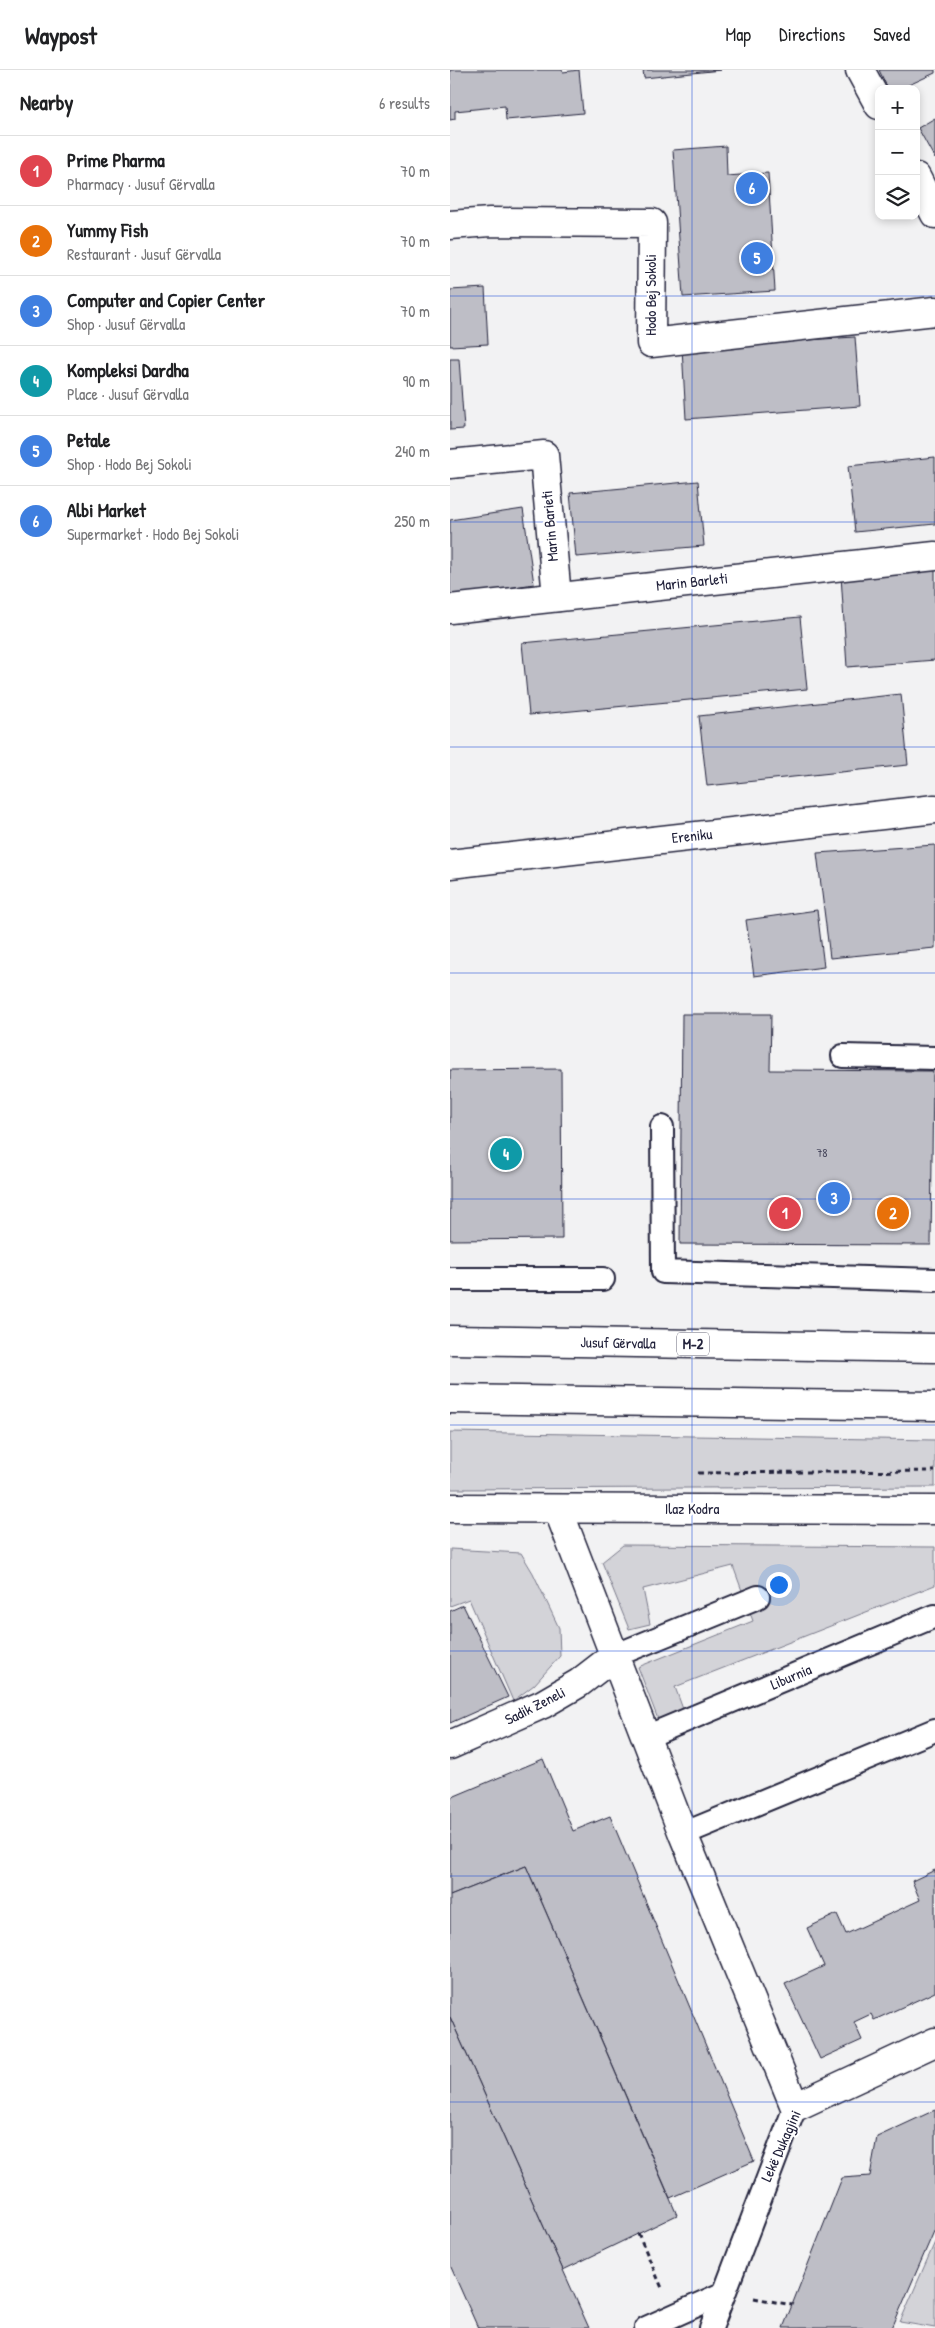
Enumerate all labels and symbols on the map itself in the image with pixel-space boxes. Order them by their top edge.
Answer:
pin: 6 [736,169,768,207]
pin: 5 [741,239,773,277]
street label: Hodo Bej Sokoli [640,254,661,336]
street label: Marin Barieti [536,490,563,562]
street label: Marin Barleti [655,567,729,596]
street label: Ereniku [671,823,713,848]
pin: 4 [490,1135,522,1173]
house number: 78 [816,1144,828,1161]
pin: 3 [818,1179,850,1217]
pin: 1 [769,1194,801,1232]
pin: 2 [877,1194,909,1232]
street label: Jusuf Gërvalla [580,1331,656,1354]
road number: M-2 [677,1332,709,1356]
street label: Ilaz Kodra [665,1498,719,1519]
your location [766,1572,792,1598]
street label: Liburnia [767,1658,815,1695]
street label: Sadik Zeneli [501,1681,569,1730]
street label: Lekë Dukagjini [755,2107,806,2185]

